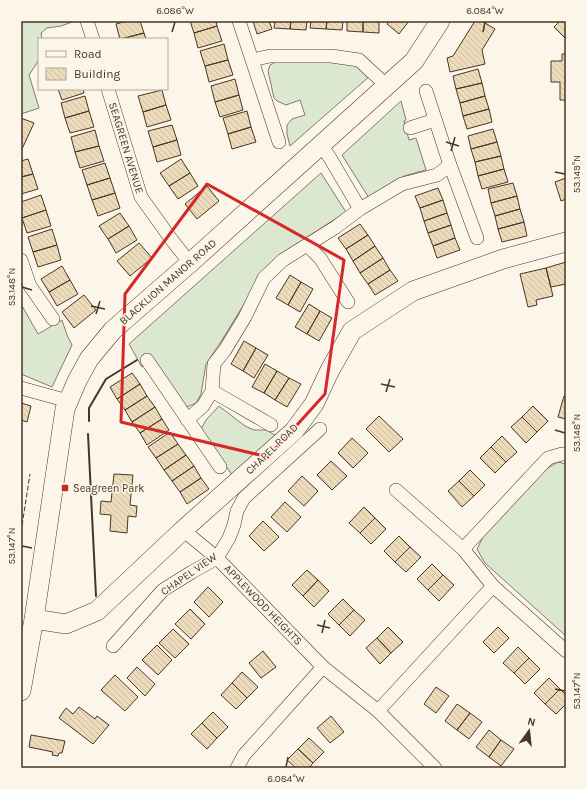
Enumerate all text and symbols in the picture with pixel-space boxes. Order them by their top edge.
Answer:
text: 6.086°W [156,5,194,17]
text: 6.084°W [466,5,504,17]
legend [38,38,168,90]
text: Road [74,47,102,61]
text: Building [74,67,121,81]
street label: SEAGREEN AVENUE [106,101,146,195]
text: 53.149°N [571,155,583,193]
street label: BLACKLION MANOR ROAD [117,236,219,328]
text: 53.148°N [6,268,18,306]
text: 53.148°N [571,414,583,452]
street label: CHAPEL ROAD [243,421,301,477]
place label: Seagreen Park [73,482,144,495]
marker: Seagreen Park [60,483,70,493]
text: 53.147°N [6,527,18,565]
street label: CHAPEL VIEW [158,550,220,598]
street label: APPLEWOOD HEIGHTS [221,562,305,648]
text: 53.147°N [571,672,583,710]
north arrow [509,711,549,751]
text: N [526,715,537,729]
text: 6.084°W [267,773,305,785]

